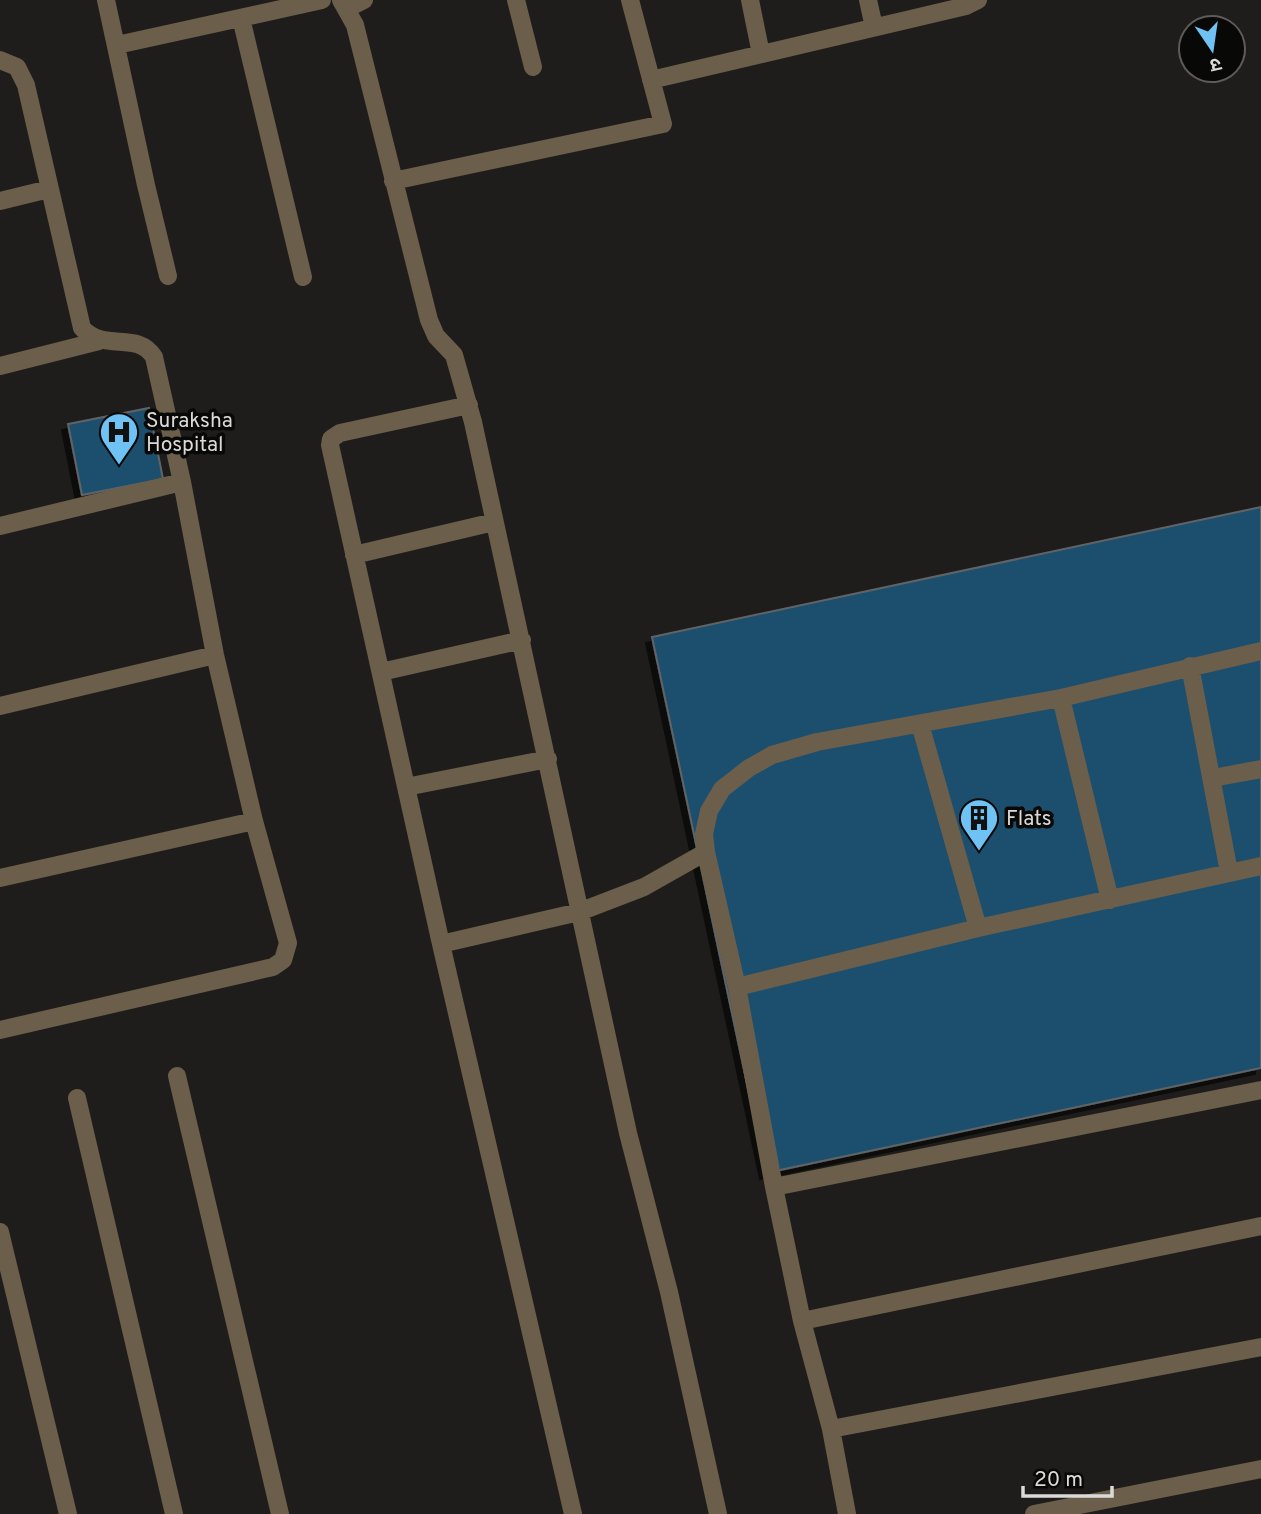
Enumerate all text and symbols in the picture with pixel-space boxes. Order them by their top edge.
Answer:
north arrow [1177,14,1247,84]
text: उ [1206,51,1223,77]
place label: Suraksha Hospital [146,408,233,459]
hospital icon: Suraksha Hospital [98,411,140,466]
building icon: Flats [958,797,1000,852]
place label: Flats [1006,806,1052,833]
scale bar [1023,1454,1112,1498]
text: 20 m [1034,1467,1083,1494]

